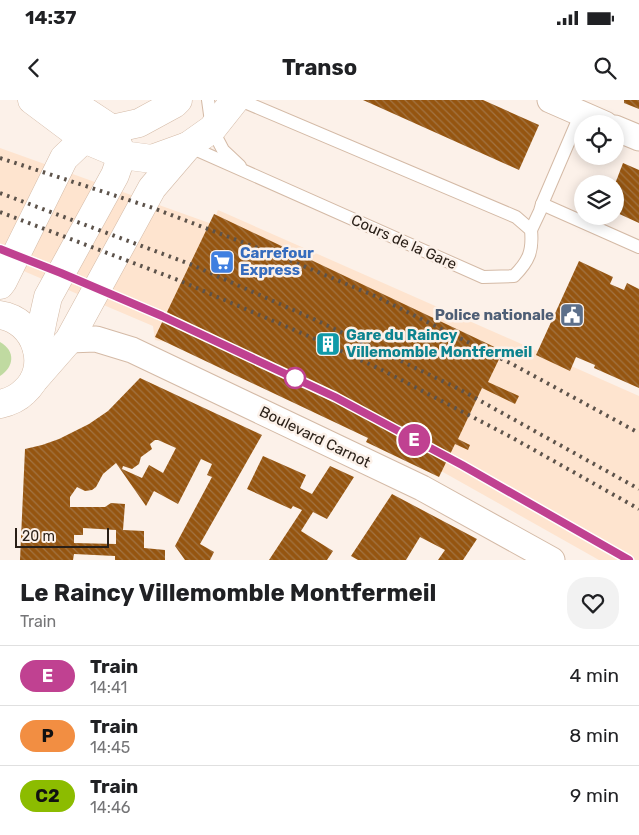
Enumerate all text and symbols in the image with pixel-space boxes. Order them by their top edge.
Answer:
text: 14:37 [25,6,76,29]
icon: back [20,54,48,82]
text: Transo [282,54,357,81]
icon: search [591,54,619,82]
map controls [574,115,624,225]
button: locate [574,115,624,165]
button: layers [574,175,624,225]
street label: Cours de la Gare [348,211,460,273]
place label: Carrefour Express [240,244,314,279]
supermarket icon: Carrefour Express [209,249,235,275]
public building icon: Police nationale [559,302,585,328]
place label: Police nationale [435,306,554,324]
place label: Gare du Raincy Villemomble Montfermeil [346,326,532,361]
building icon: Gare du Raincy Villemomble Montfermeil [315,331,341,357]
unlabelled marker [284,367,306,389]
street label: Boulevard Carnot [257,402,374,472]
line badge: E [398,424,430,456]
text: E [408,429,420,451]
scale bar [15,525,109,548]
text: 20 m [22,528,55,545]
button: heart [567,577,619,629]
text: Le Raincy Villemomble Montfermeil [20,579,436,607]
text: Train [20,612,56,631]
text: Train [90,655,138,678]
text: 4 min [570,664,619,687]
text: E [42,665,53,687]
text: 14:41 [90,678,127,697]
text: Train [90,715,138,738]
text: 8 min [569,724,619,747]
text: P [41,725,54,747]
text: 14:45 [90,738,130,757]
text: Train [90,775,138,798]
text: 9 min [570,784,619,807]
text: C2 [35,785,60,807]
text: 14:46 [90,798,130,817]

